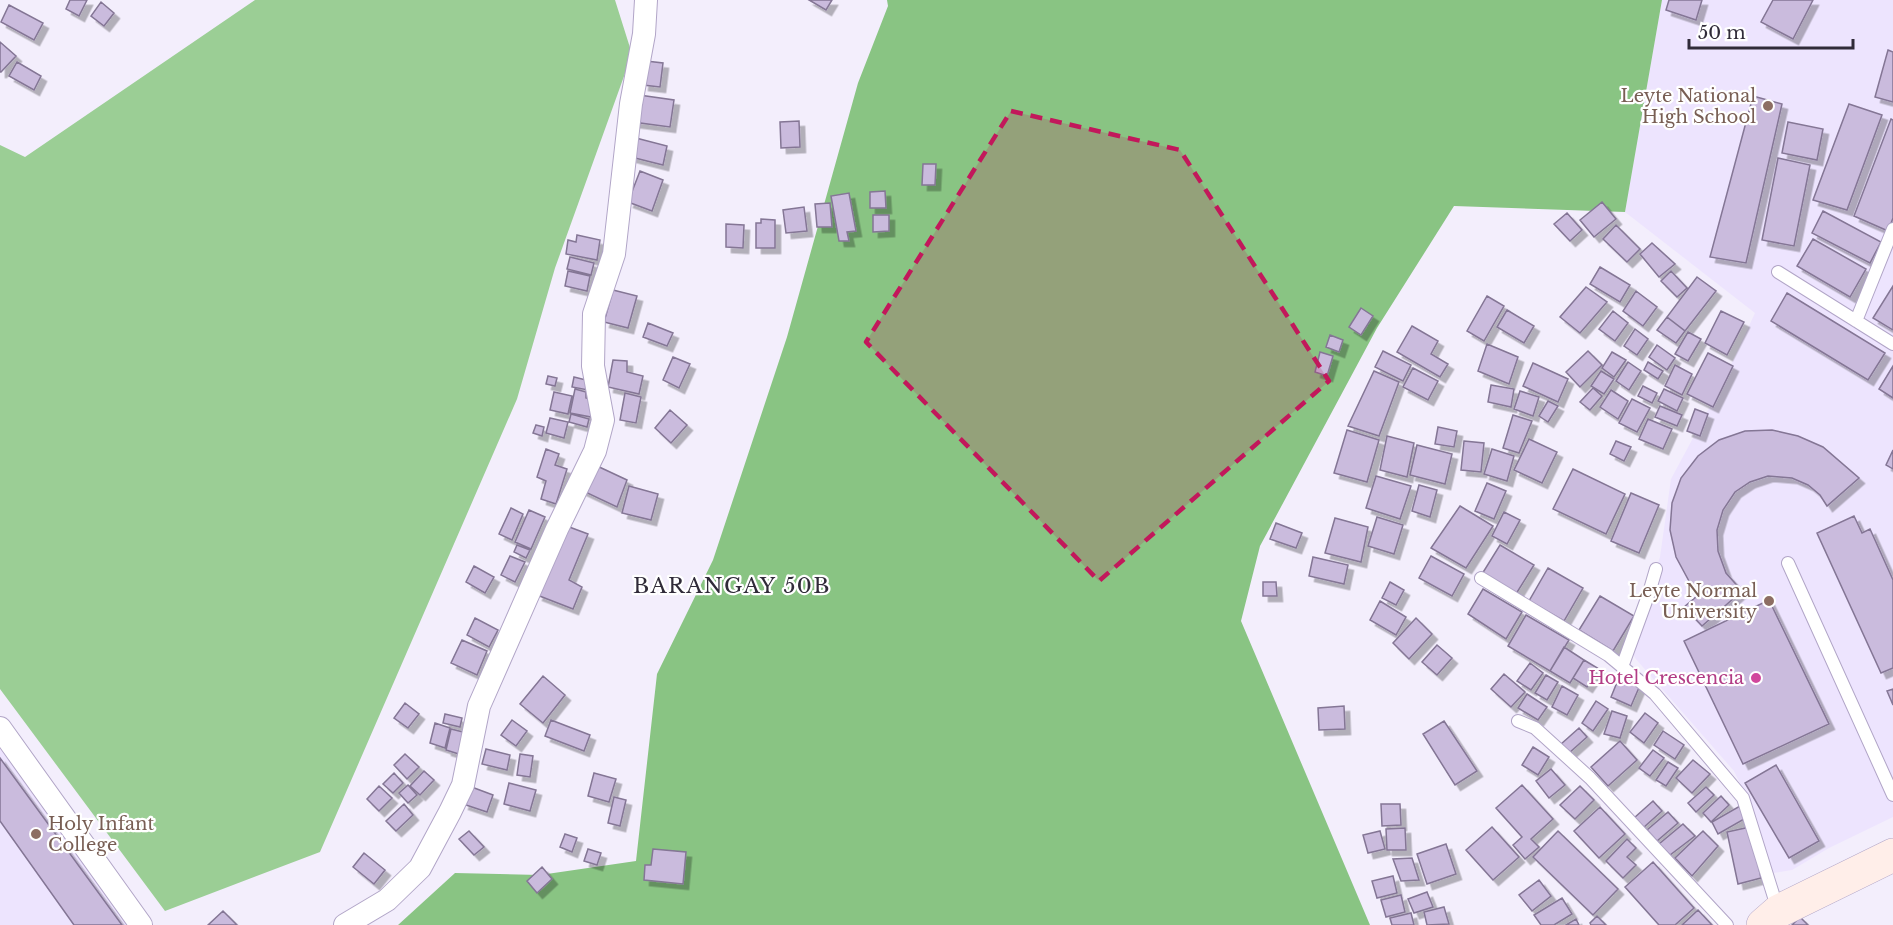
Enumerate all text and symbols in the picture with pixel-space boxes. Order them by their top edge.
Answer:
scale bar [1689,12,1852,50]
text: 50 m [1698,22,1746,44]
place label: Leyte National High School [1621,85,1756,128]
marker: Leyte National High School [1761,99,1775,113]
district label: BARANGAY 50B [633,573,831,599]
place label: Leyte Normal University [1629,580,1757,623]
marker: Leyte Normal University [1762,594,1776,608]
place label: Hotel Crescencia [1588,667,1744,689]
marker: Hotel Crescencia [1749,671,1763,685]
place label: Holy Infant College [48,813,154,856]
marker: Holy Infant College [29,827,43,841]

